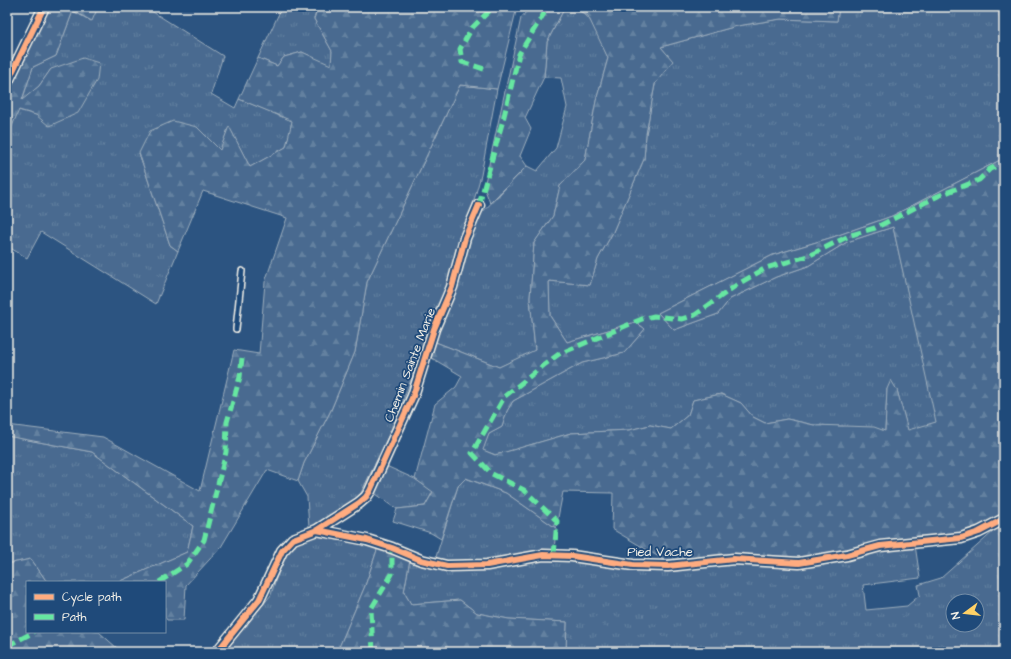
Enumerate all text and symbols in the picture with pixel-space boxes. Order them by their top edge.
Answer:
street label: Chemin Sainte Marie [380,305,440,425]
street label: Pied Vache [627,543,693,561]
legend [26,581,166,633]
text: Cycle path [62,589,121,607]
north arrow [945,593,985,633]
text: Path [62,609,87,626]
text: N [948,610,964,621]

